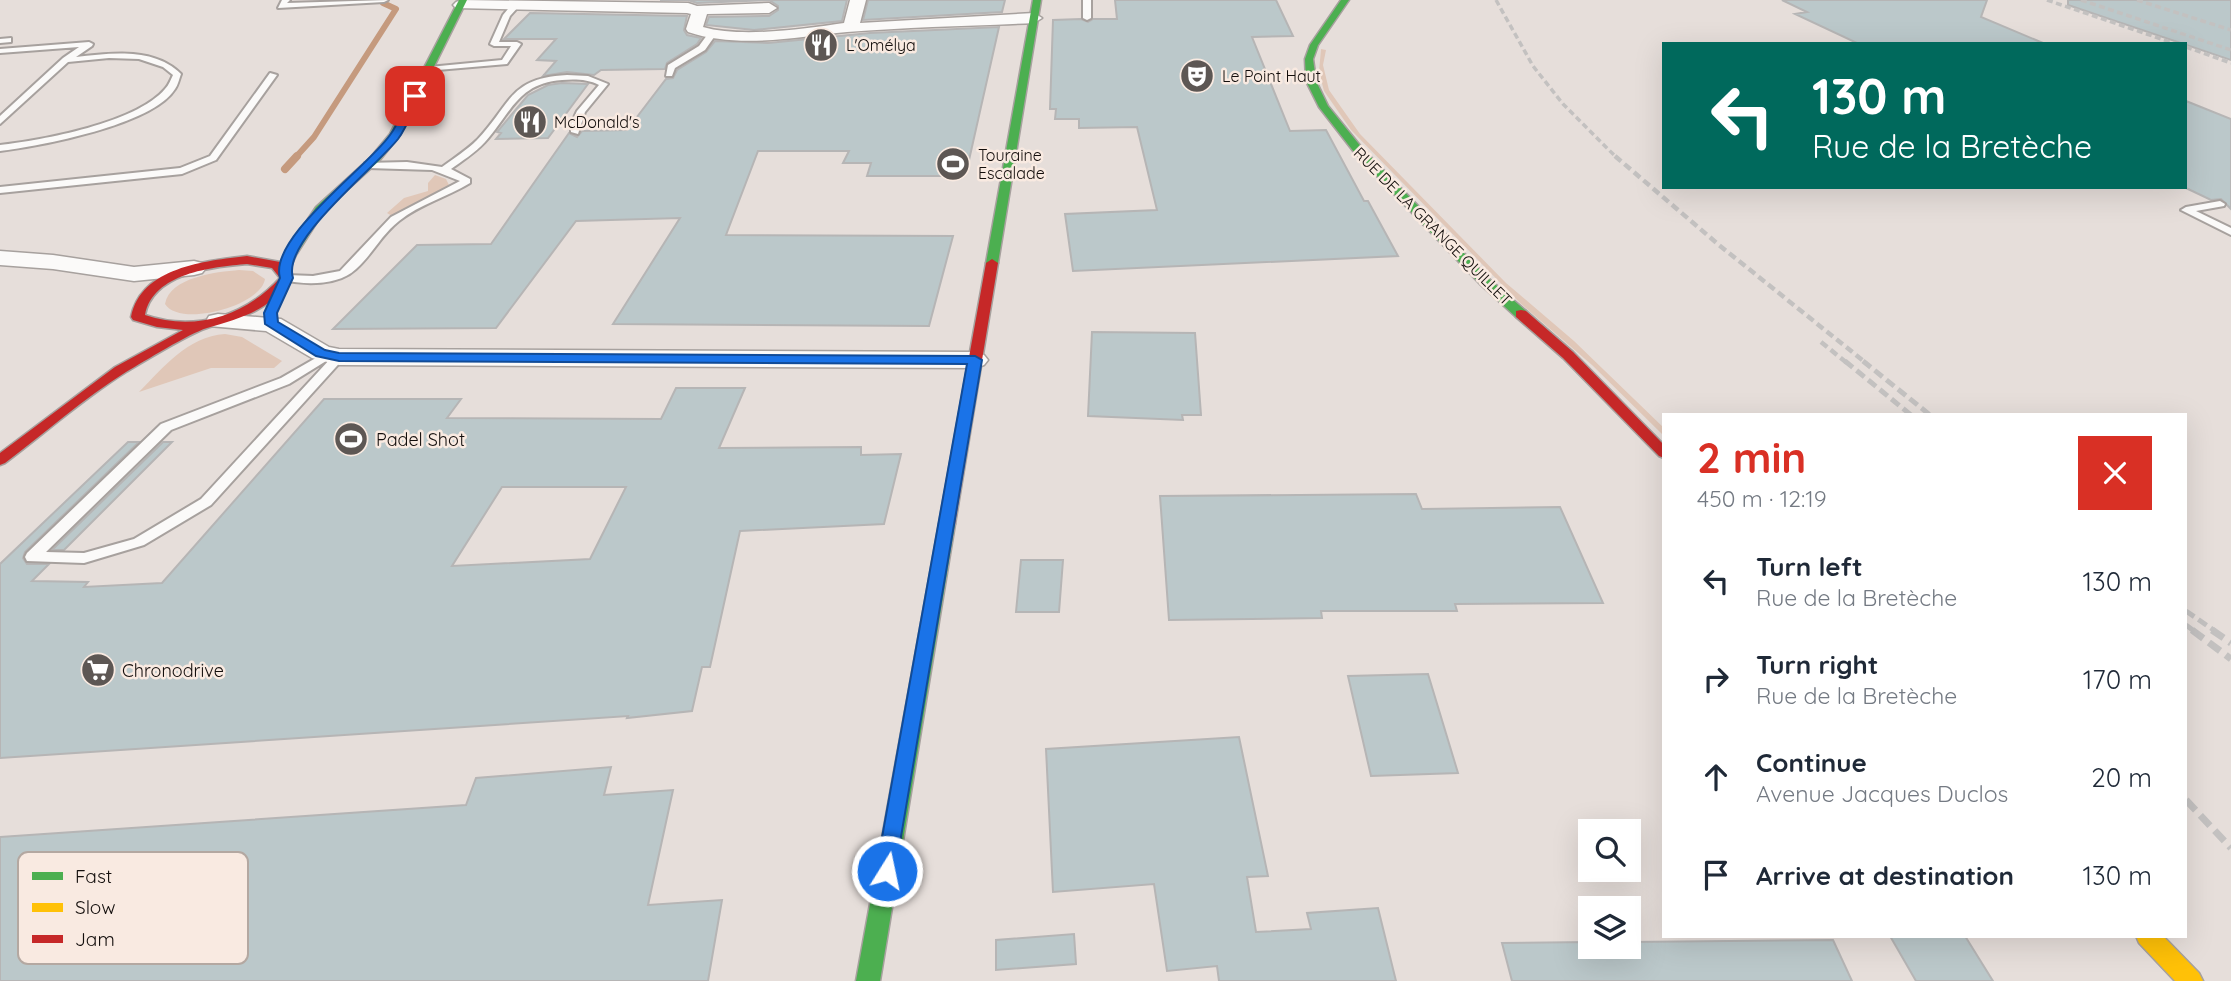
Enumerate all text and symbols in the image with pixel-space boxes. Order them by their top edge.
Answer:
restaurant icon: L'Omélya [802,26,840,64]
place label: L'Omélya [846,35,916,55]
theatre icon: Le Point Haut [1178,57,1216,95]
text: 130 m [1812,65,1946,126]
pin [385,66,445,126]
place label: Le Point Haut [1222,66,1321,86]
icon: left [1697,70,1788,161]
icon: arrive [396,77,434,115]
restaurant icon: McDonald's [511,103,549,141]
place label: McDonald's [554,112,640,132]
text: Rue de la Bretèche [1812,126,2092,166]
street label: RUE DE LA GRANGE QUILLET [1350,143,1517,310]
sports icon: Touraine Escalade [934,145,972,183]
place label: Touraine Escalade [978,145,1045,183]
sports icon: Padel Shot [332,420,370,458]
place label: Padel Shot [376,428,465,451]
text: 2 min [1697,431,1806,484]
button: close [2078,436,2152,510]
text: 450 m · 12:19 [1697,484,1827,513]
text: Turn left [1756,550,1863,583]
icon: left [1697,562,1735,600]
text: 130 m [2082,565,2152,598]
text: Rue de la Bretèche [1756,583,1957,612]
text: Turn right [1756,648,1878,681]
supermarket icon: Chronodrive [79,651,117,689]
place label: Chronodrive [122,659,224,682]
icon: right [1697,660,1735,698]
text: 170 m [2083,663,2152,696]
text: Rue de la Bretèche [1756,681,1957,710]
text: Continue [1756,746,1867,779]
icon: ahead [1697,758,1735,796]
text: 20 m [2091,761,2152,794]
text: Avenue Jacques Duclos [1756,779,2008,808]
map controls [1578,819,1641,959]
button: search [1578,819,1641,882]
position arrow [850,834,924,908]
legend [18,852,248,964]
icon: arrive [1697,856,1735,894]
text: Arrive at destination [1756,859,2014,892]
text: 130 m [2082,859,2152,892]
text: Fast [75,864,112,888]
text: Slow [75,895,116,919]
button: layers [1578,896,1641,959]
text: Jam [75,927,115,951]

